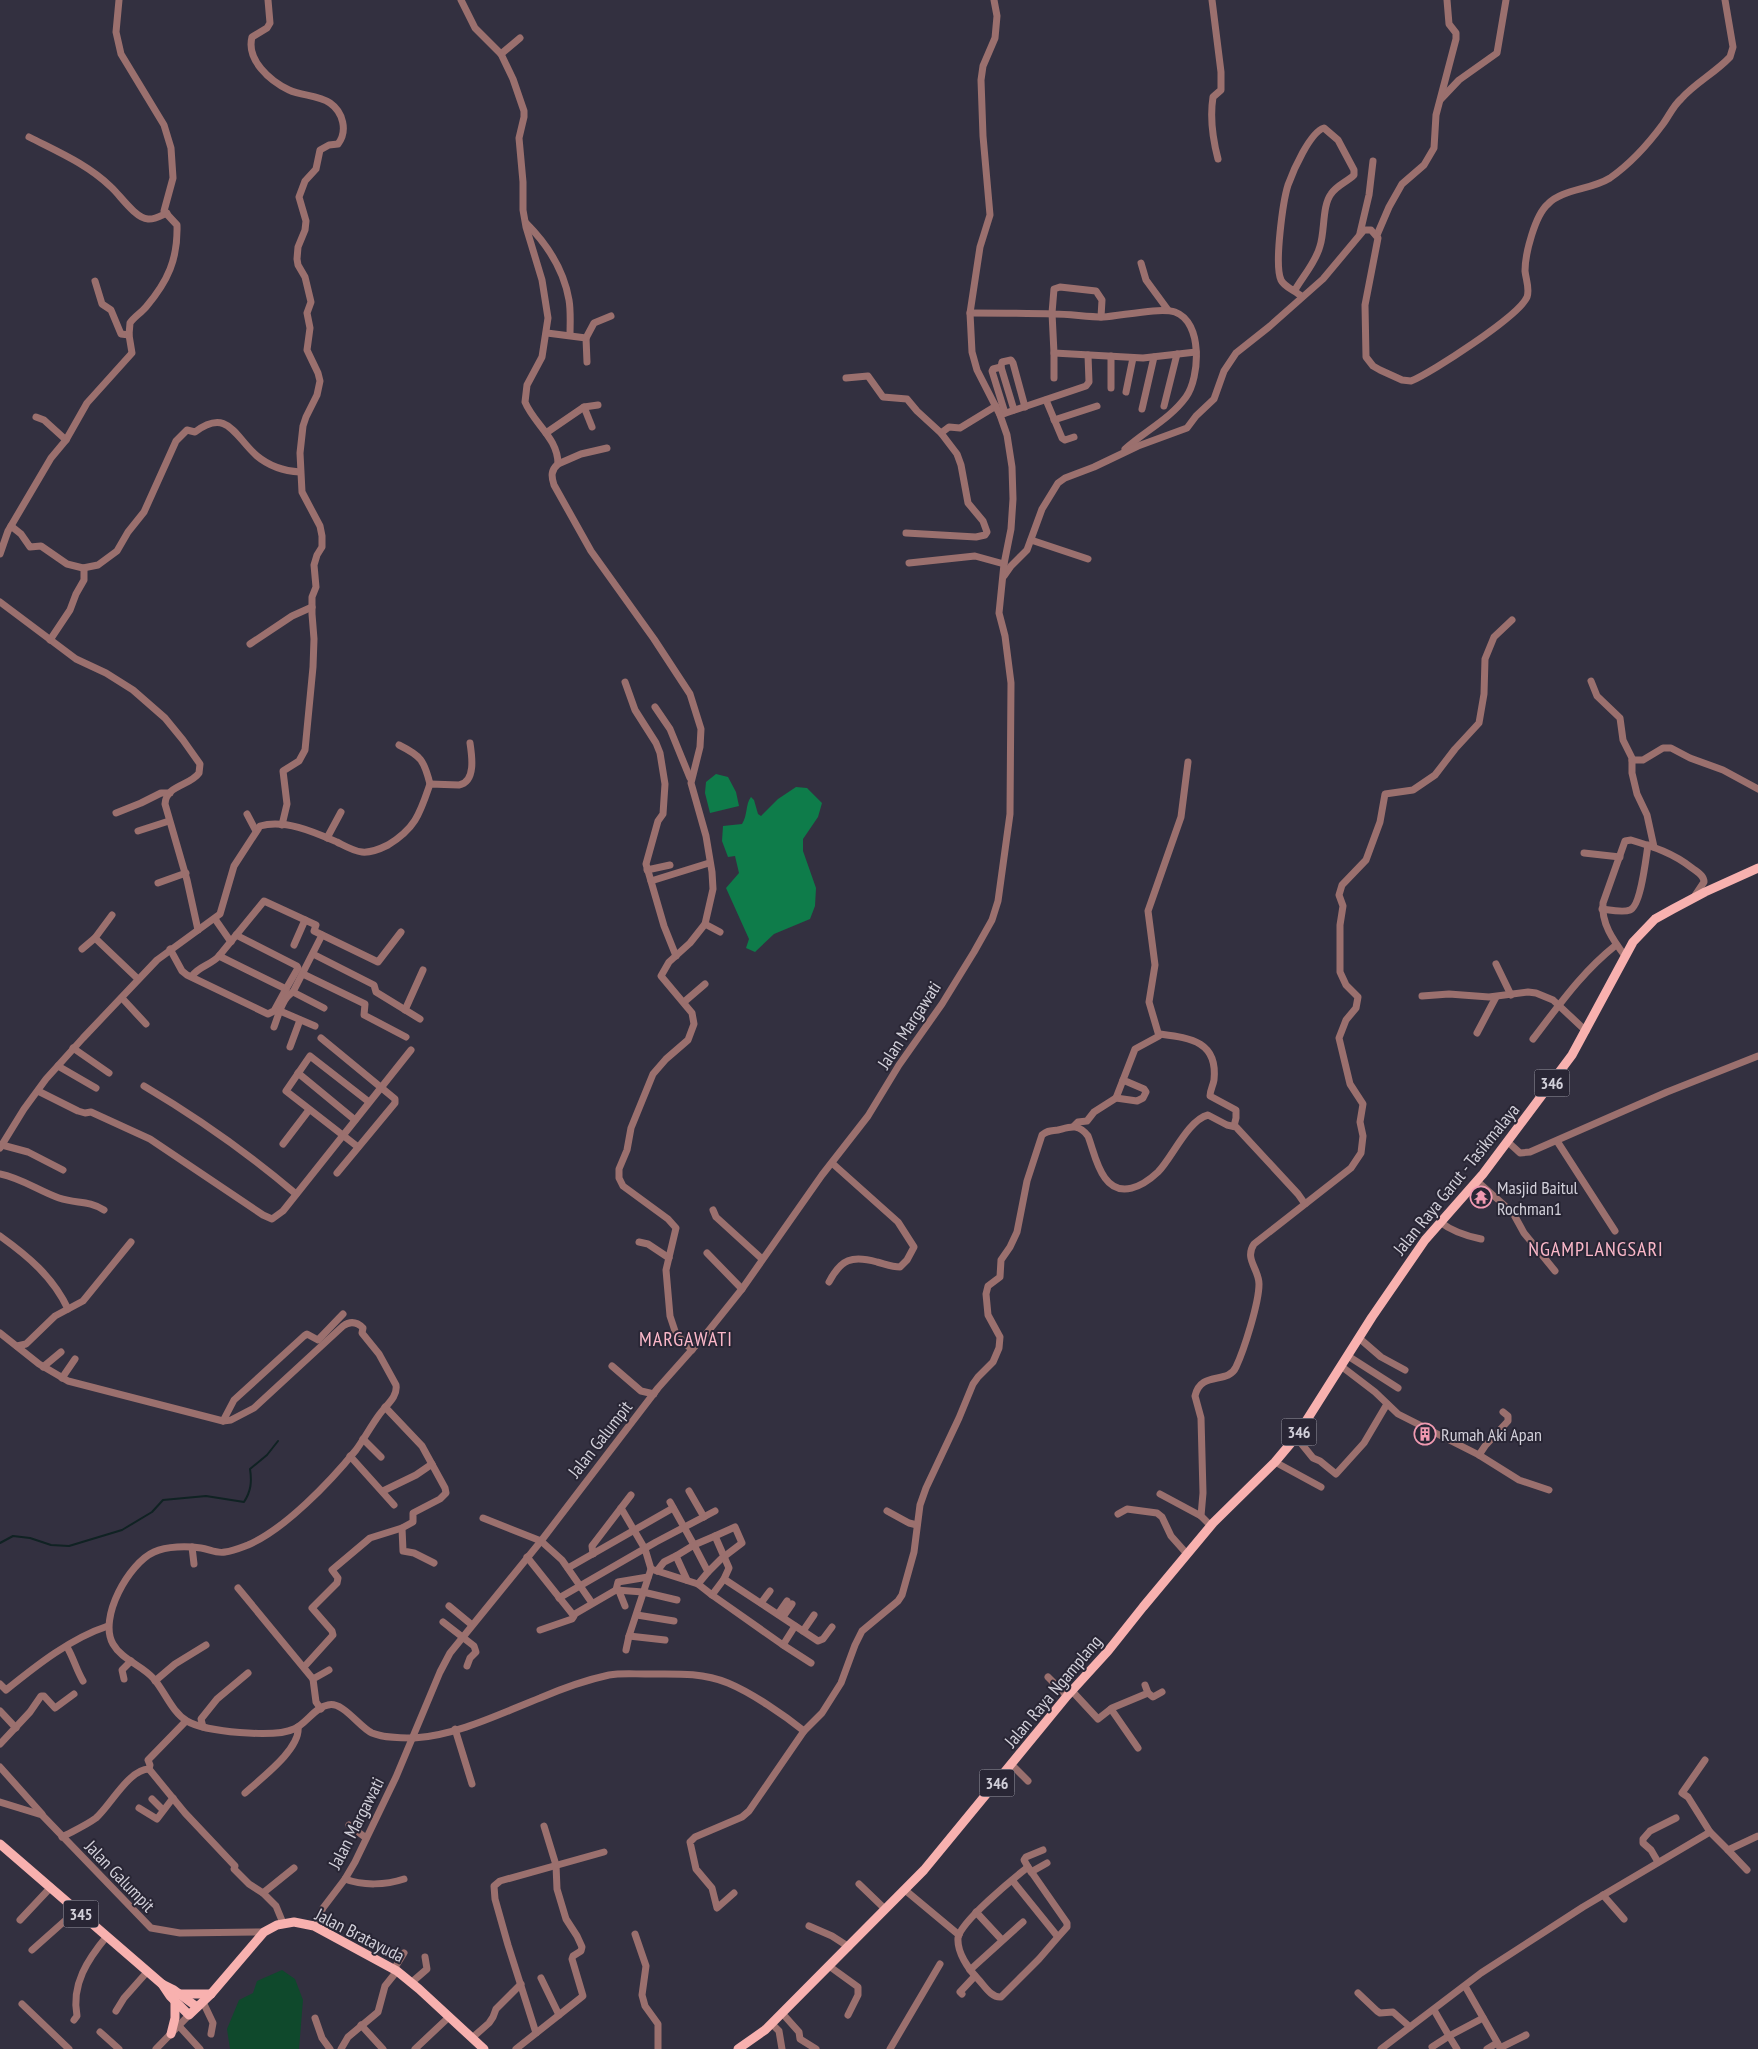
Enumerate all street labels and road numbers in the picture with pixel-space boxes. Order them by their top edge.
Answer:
street label: Jalan Margawati [872,977,946,1074]
road number: 346 [1534,1070,1570,1096]
street label: Jalan Raya Garut - Tasikmalaya [1387,1099,1524,1260]
street label: Jalan Galumpit [562,1396,637,1483]
road number: 346 [1282,1418,1316,1445]
street label: Jalan Raya Ngamplang [999,1630,1107,1753]
road number: 346 [980,1770,1014,1796]
street label: Jalan Margawati [323,1773,389,1874]
street label: Jalan Galumpit [79,1835,160,1917]
road number: 345 [64,1900,98,1928]
street label: Jalan Bratayuda [311,1902,408,1967]

